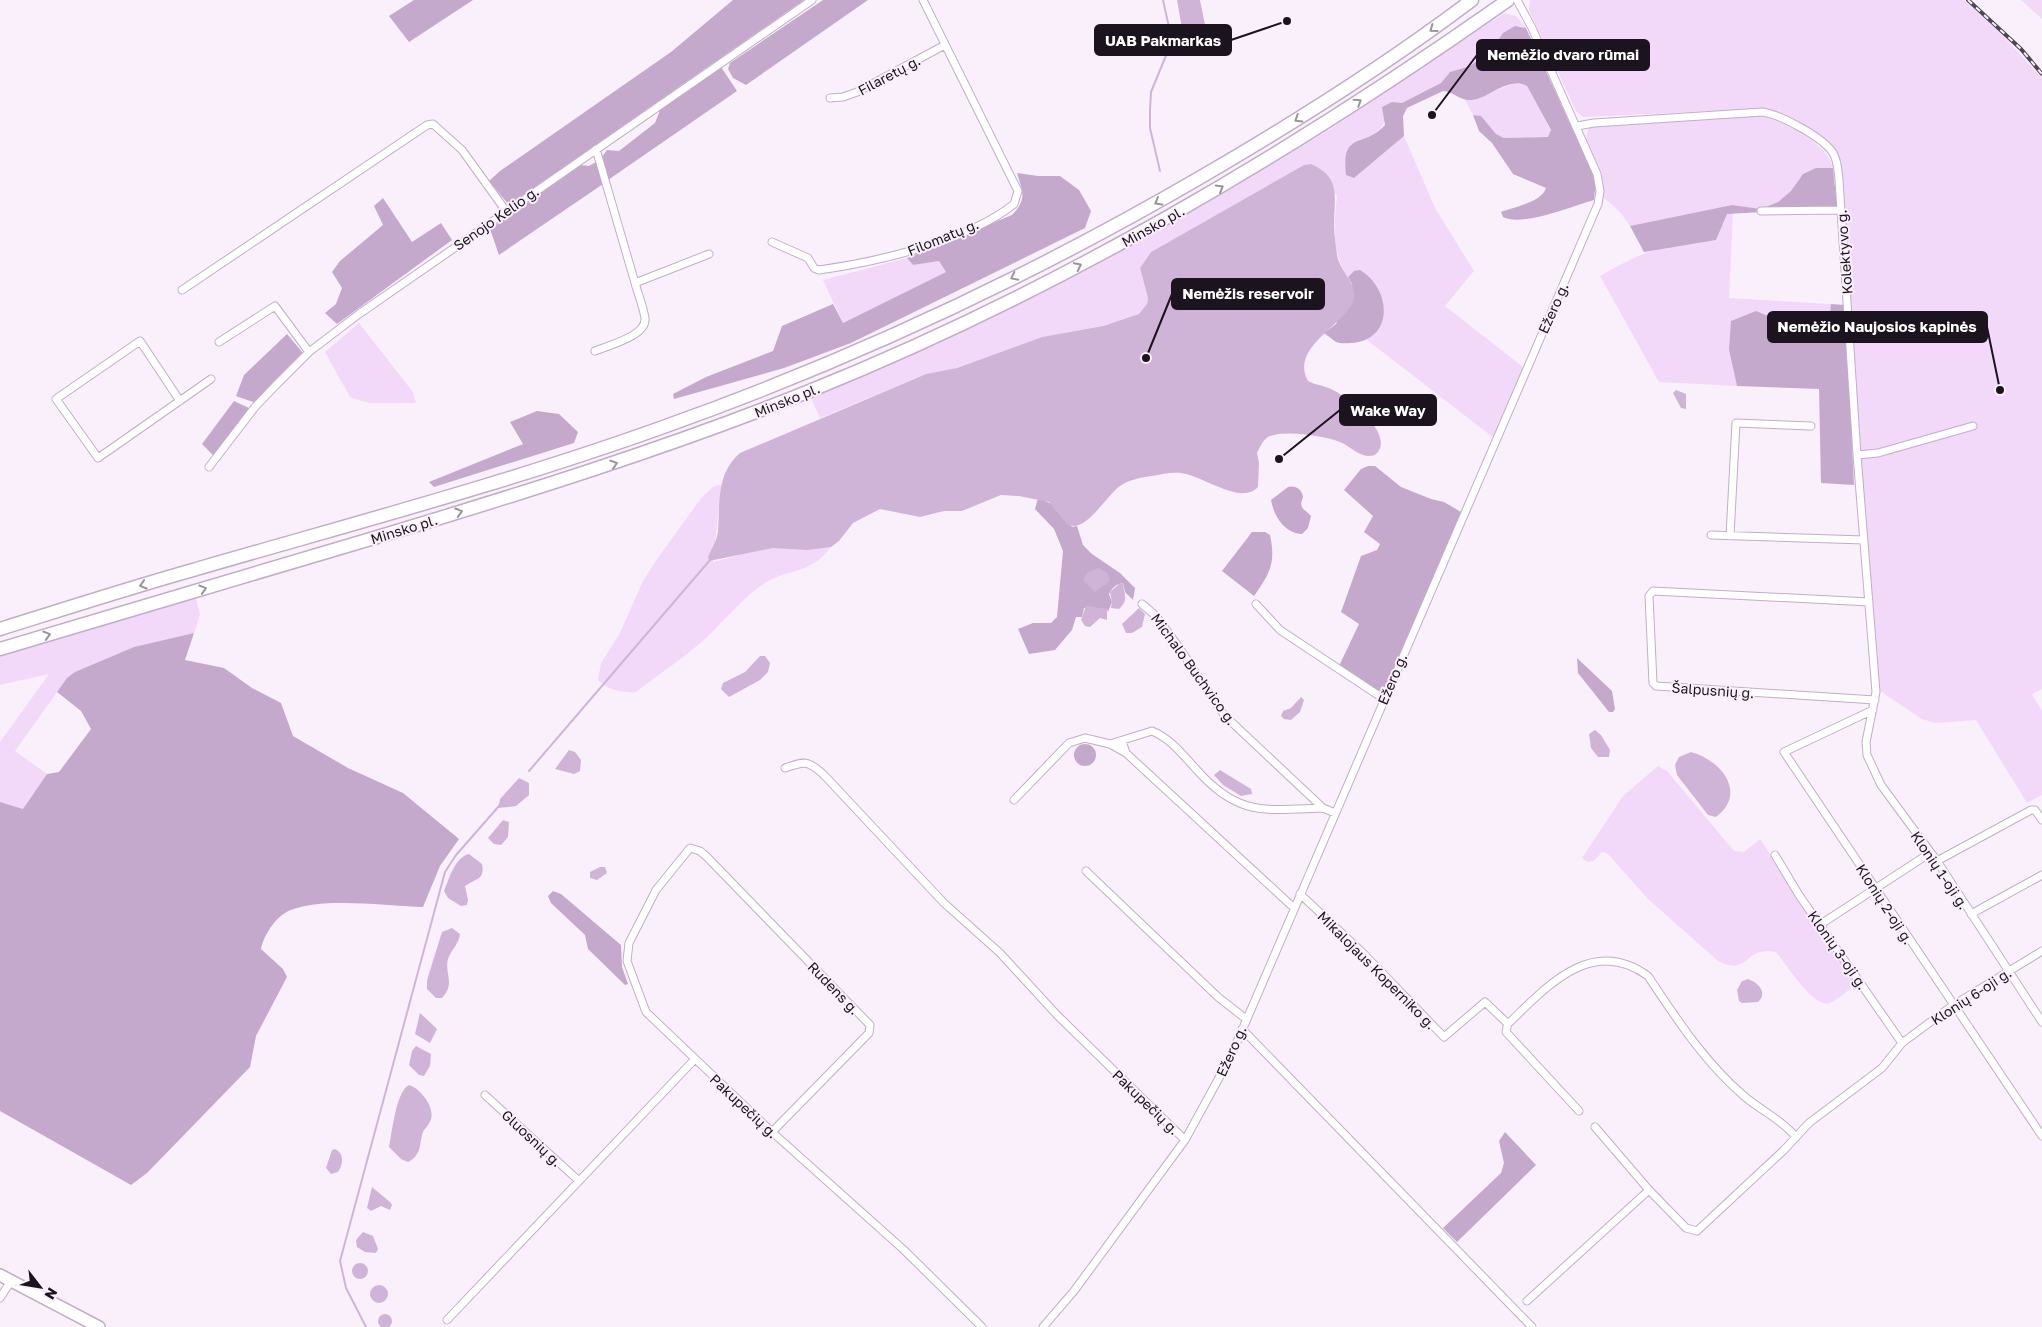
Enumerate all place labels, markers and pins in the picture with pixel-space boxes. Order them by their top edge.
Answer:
callout: UAB Pakmarkas [1095,25,1231,55]
callout: Nemėžio dvaro rūmai [1477,40,1649,70]
callout: Nemėžis reservoir [1172,279,1324,309]
callout: Nemėžio Naujosios kapinės [1768,312,1987,342]
callout: Wake Way [1340,395,1436,425]

